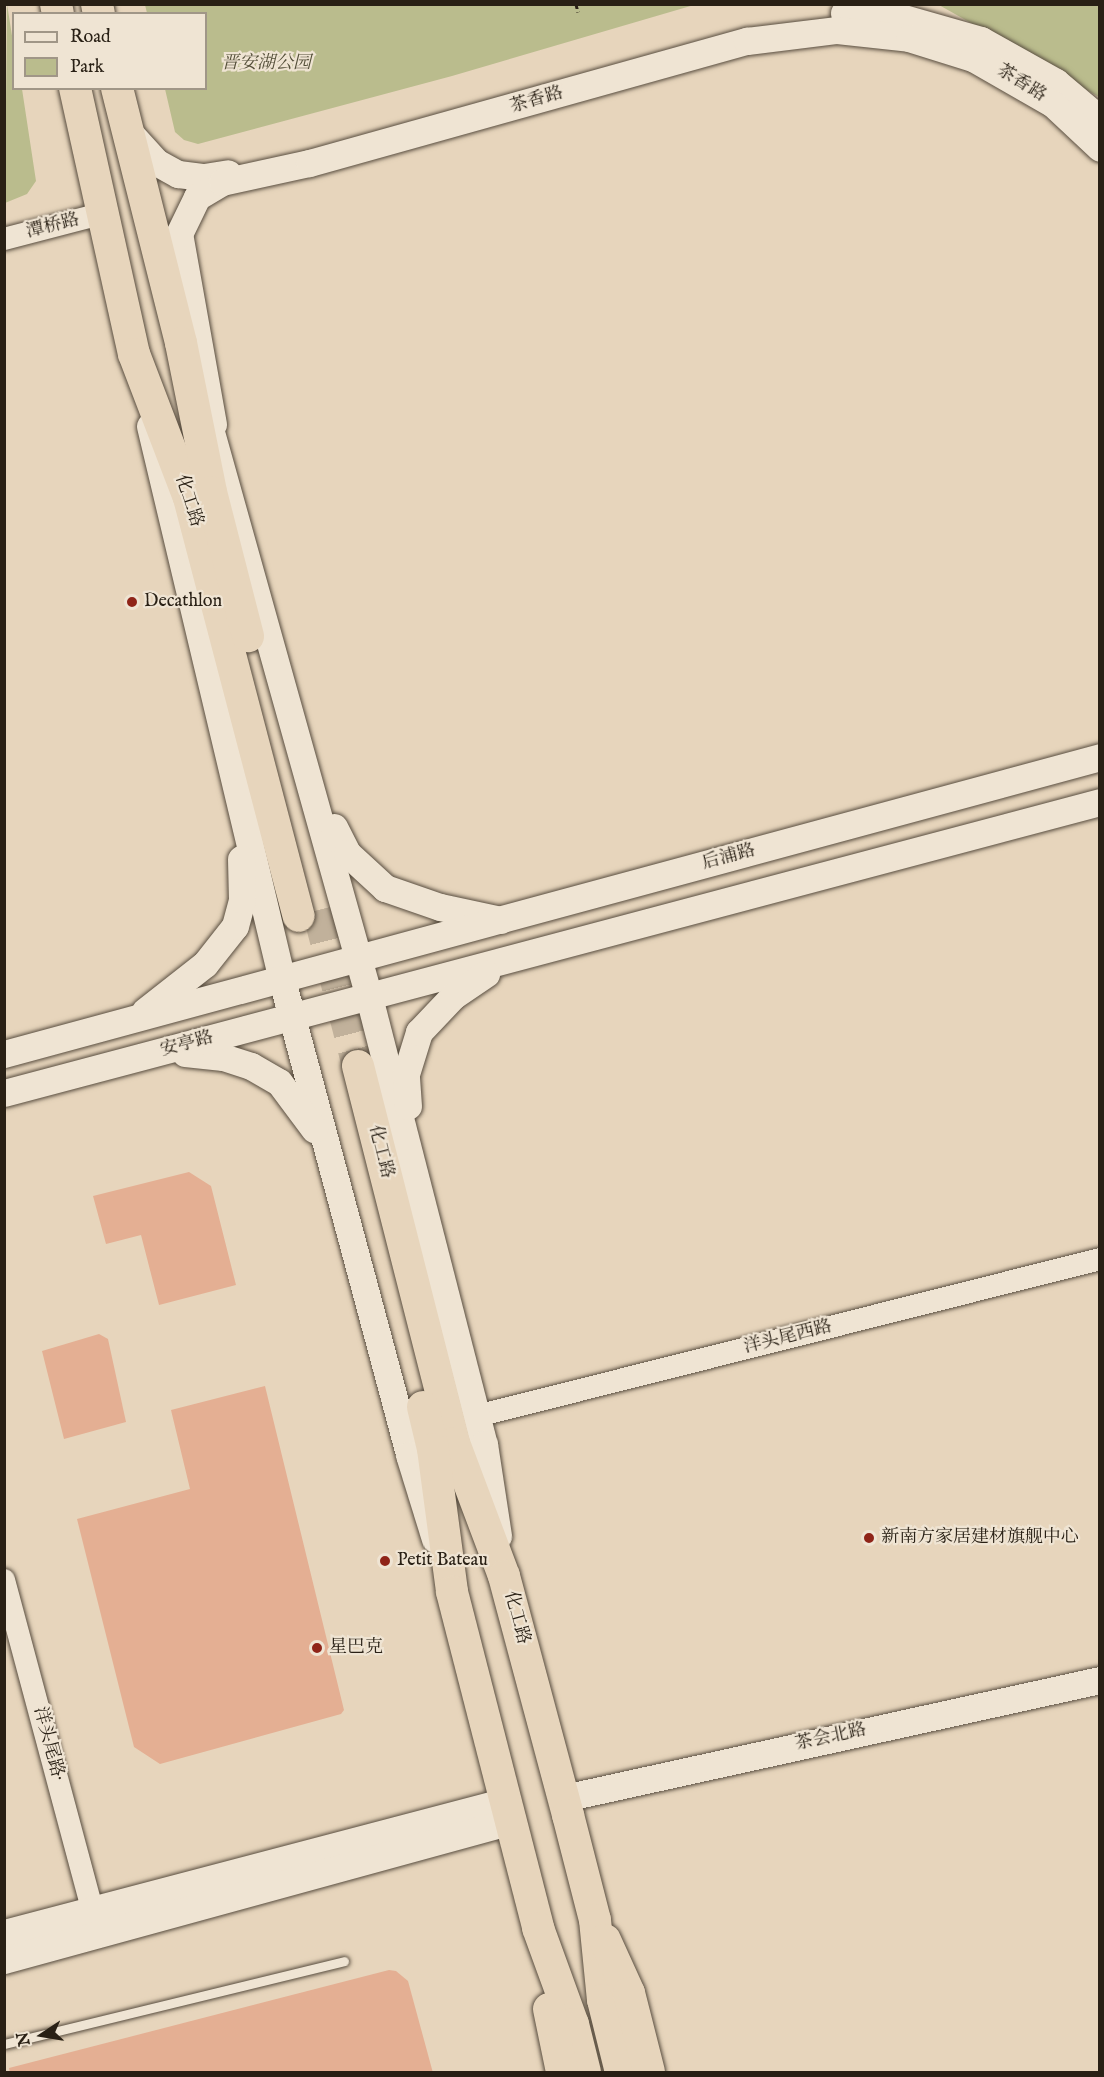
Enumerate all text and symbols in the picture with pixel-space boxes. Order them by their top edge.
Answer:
legend [12,12,207,90]
text: Road [70,26,111,49]
park label: 晋安湖公园 [221,53,311,75]
text: Park [70,56,104,79]
street label: 茶香路 [992,61,1050,107]
street label: 茶香路 [508,83,566,119]
street label: 潭桥路 [24,210,82,244]
street label: 化工路 [169,472,207,530]
place label: Decathlon [144,591,222,613]
marker: Decathlon [125,595,139,609]
street label: 后浦路 [700,841,758,875]
street label: 安亭路 [158,1028,216,1062]
street label: 化工路 [363,1123,397,1181]
street label: 洋头尾西路 [742,1317,834,1359]
place label: 新南方家居建材旗舰中心 [881,1527,1079,1549]
marker: 新南方家居建材旗舰中心 [862,1531,876,1545]
place label: Petit Bateau [397,1550,488,1572]
marker: Petit Bateau [378,1554,392,1568]
street label: 化工路 [499,1589,533,1647]
place label: 星巴克 [329,1637,383,1659]
marker: 星巴克 [310,1641,324,1655]
street label: 洋头尾路· [28,1705,68,1783]
street label: 茶会北路 [794,1720,868,1756]
north arrow [12,2005,72,2065]
text: N [13,2030,36,2048]

